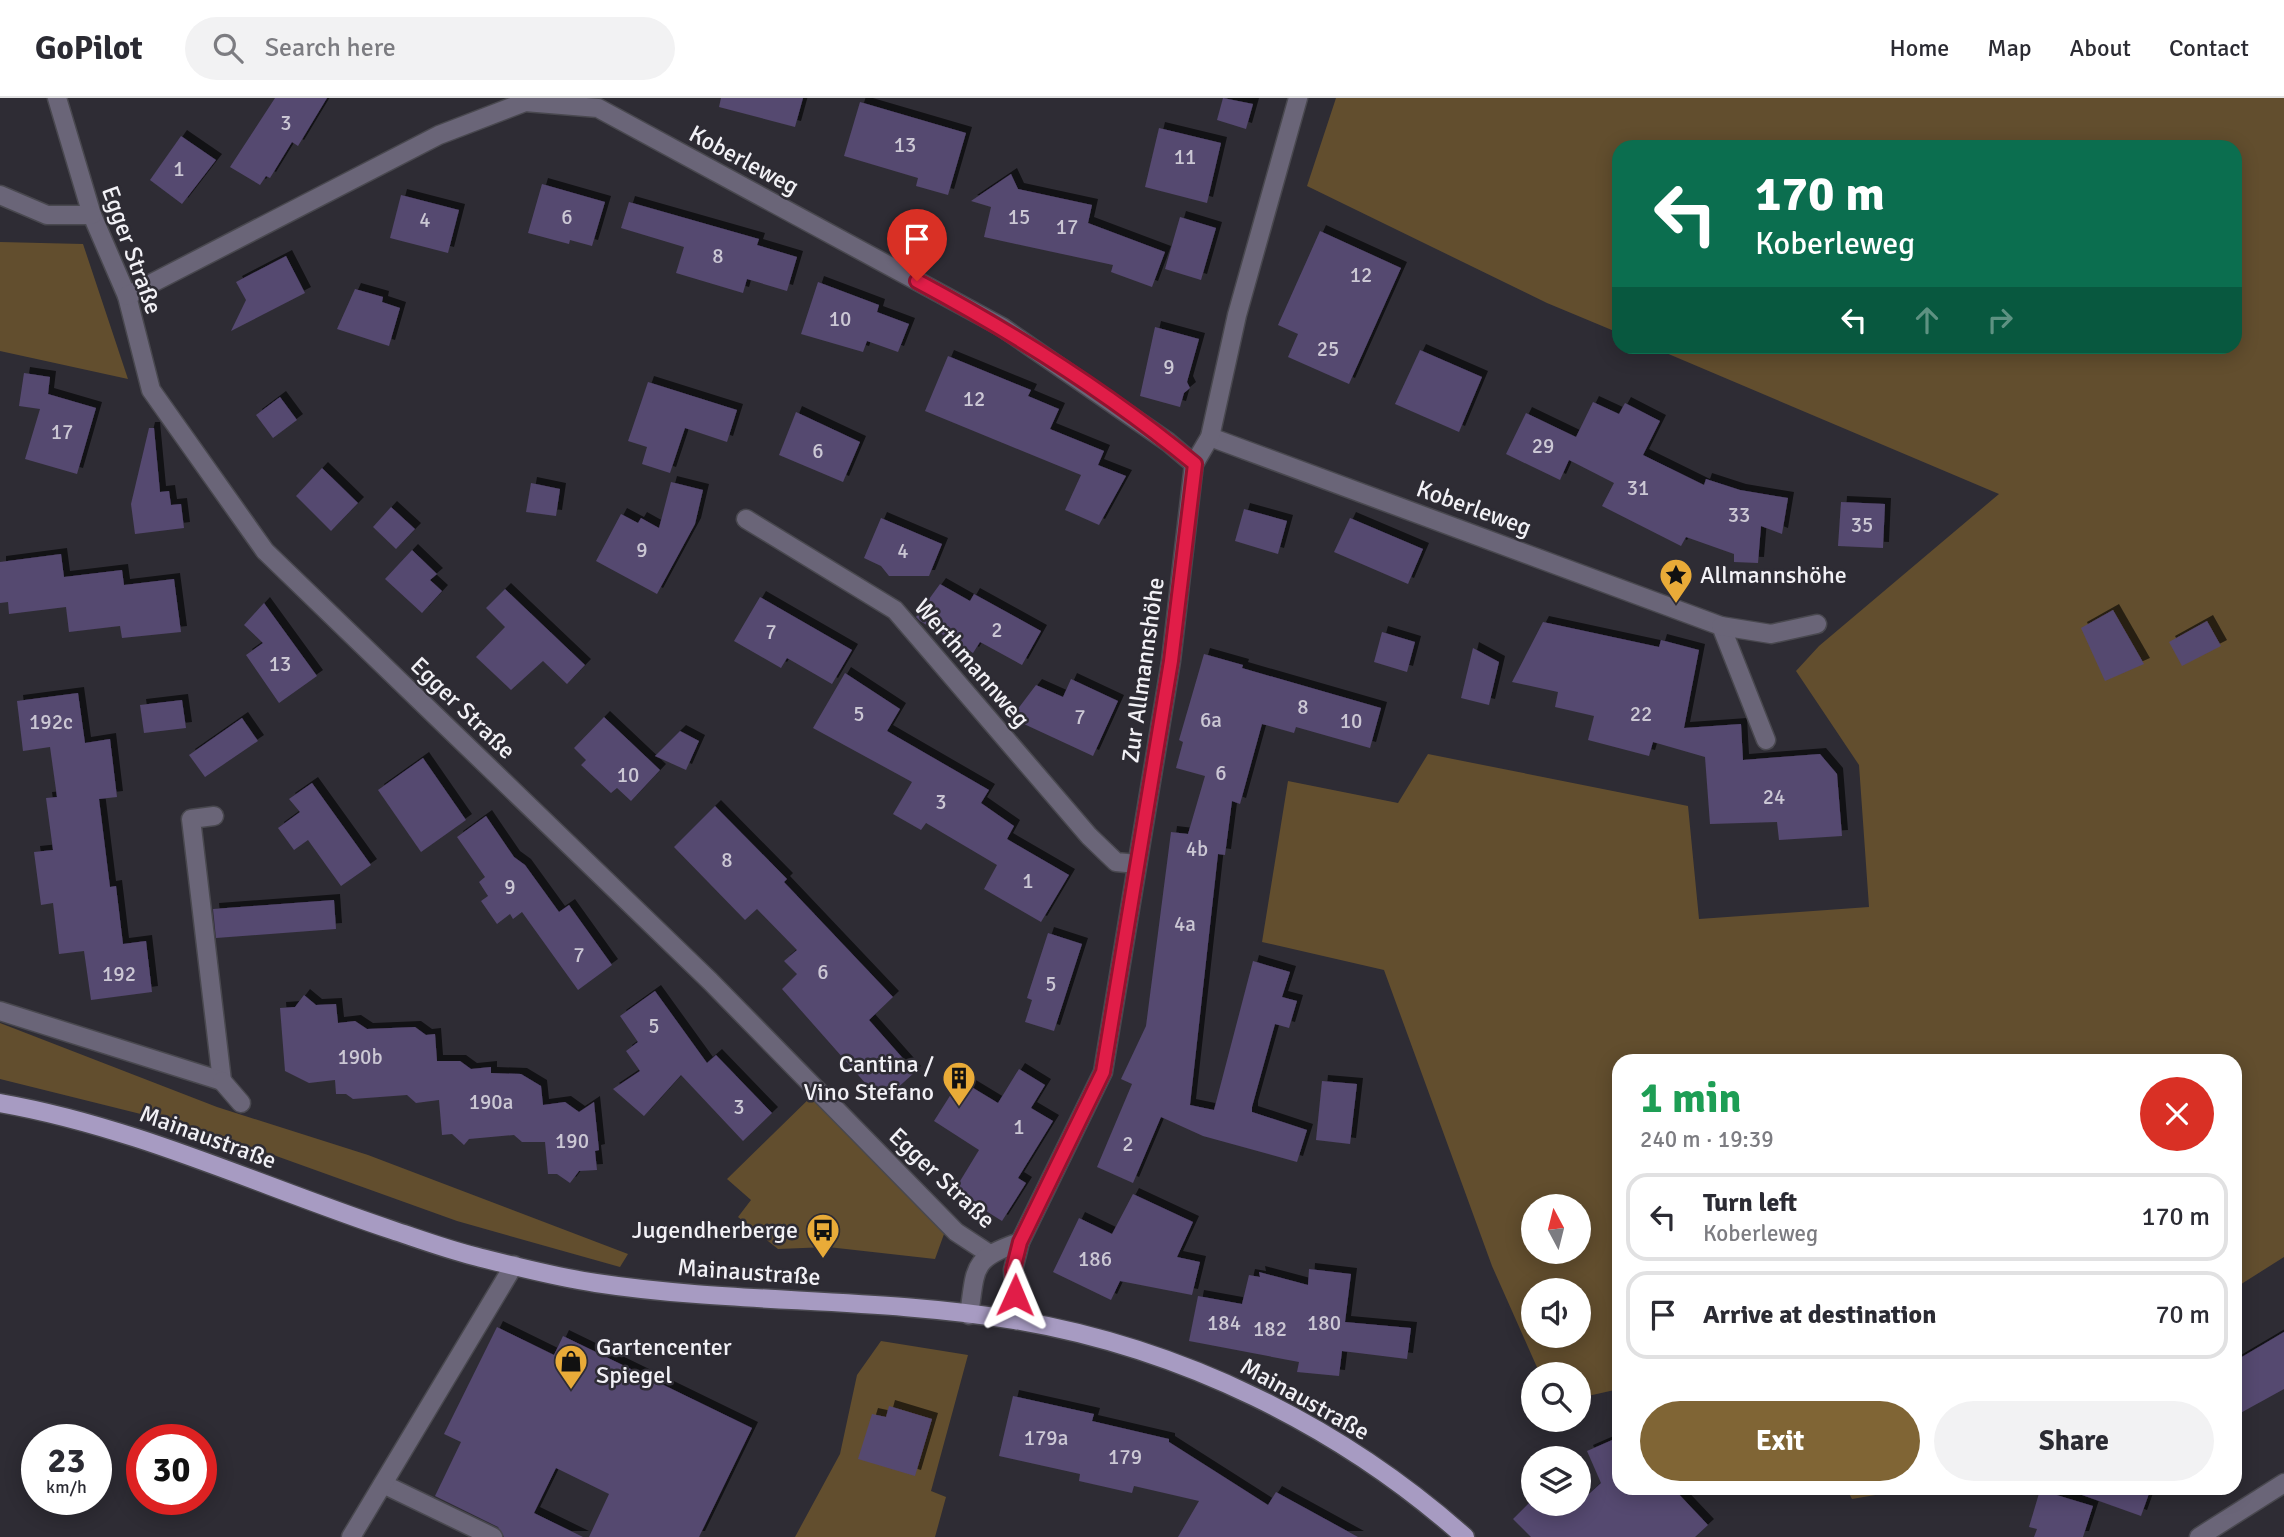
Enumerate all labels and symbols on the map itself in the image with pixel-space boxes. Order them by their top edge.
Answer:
house number: 3 [280,110,292,136]
street label: Koberleweg [684,119,804,201]
house number: 13 [894,132,916,158]
house number: 11 [1174,144,1196,170]
house number: 1 [173,156,185,182]
street label: Egger Straße [95,182,169,318]
house number: 6 [561,204,573,230]
house number: 15 [1008,204,1030,230]
house number: 4 [419,207,431,233]
pin [887,209,947,281]
house number: 17 [1056,214,1078,240]
house number: 8 [712,243,724,269]
house number: 12 [1350,262,1372,288]
house number: 10 [829,306,851,332]
house number: 25 [1317,336,1339,362]
house number: 9 [1163,354,1175,380]
house number: 12 [963,386,985,412]
house number: 17 [51,419,73,445]
house number: 29 [1532,433,1554,459]
house number: 6 [812,438,824,464]
street label: Koberleweg [1412,473,1536,543]
house number: 31 [1627,475,1649,501]
house number: 33 [1728,502,1750,528]
house number: 35 [1851,512,1873,538]
house number: 9 [636,537,648,563]
house number: 4 [897,538,909,564]
place icon: Allmannshöhe [1657,556,1695,605]
place label: Allmannshöhe [1700,560,1847,590]
street label: Zur Allmannshöhe [1115,575,1171,765]
street label: Werthmannweg [908,592,1036,734]
house number: 2 [991,617,1003,643]
house number: 7 [765,619,777,645]
house number: 13 [269,651,291,677]
street label: Egger Straße [404,651,522,765]
house number: 8 [1297,694,1309,720]
house number: 5 [853,701,865,727]
house number: 22 [1630,701,1652,727]
house number: 7 [1074,704,1086,730]
house number: 6a [1200,707,1222,733]
house number: 10 [1340,708,1362,734]
house number: 192c [29,709,73,735]
house number: 6 [1215,760,1227,786]
house number: 10 [617,762,639,788]
house number: 24 [1763,784,1785,810]
house number: 3 [935,789,947,815]
house number: 4b [1186,836,1208,862]
house number: 8 [721,847,733,873]
house number: 1 [1022,868,1034,894]
house number: 9 [504,874,516,900]
house number: 4a [1174,911,1196,937]
house number: 7 [573,942,585,968]
house number: 6 [817,959,829,985]
house number: 192 [102,961,136,987]
house number: 5 [1045,971,1057,997]
house number: 5 [648,1013,660,1039]
house number: 190b [337,1044,383,1070]
place label: Cantina / Vino Stefano [804,1049,934,1107]
building icon: Cantina / Vino Stefano [940,1059,978,1108]
house number: 190a [469,1089,513,1115]
house number: 3 [733,1094,745,1120]
street label: Mainaustraße [136,1098,280,1176]
house number: 1 [1013,1114,1025,1140]
street label: Egger Straße [883,1121,1001,1235]
house number: 190 [555,1128,589,1154]
house number: 2 [1122,1131,1134,1157]
north arrow [1521,1194,1591,1264]
bus stop icon: Jugendherberge [804,1211,842,1260]
place label: Jugendherberge [632,1215,798,1245]
house number: 186 [1078,1246,1112,1272]
street label: Mainaustraße [676,1252,822,1292]
position arrow [978,1258,1052,1332]
house number: 184 [1207,1310,1241,1336]
house number: 180 [1307,1310,1341,1336]
house number: 182 [1253,1316,1287,1342]
place label: Gartencenter Spiegel [596,1332,732,1390]
shop icon: Gartencenter Spiegel [552,1342,590,1391]
street label: Mainaustraße [1235,1351,1375,1447]
speed limit sign: 30 [126,1424,217,1515]
house number: 179a [1024,1425,1068,1451]
house number: 179 [1108,1444,1142,1470]

